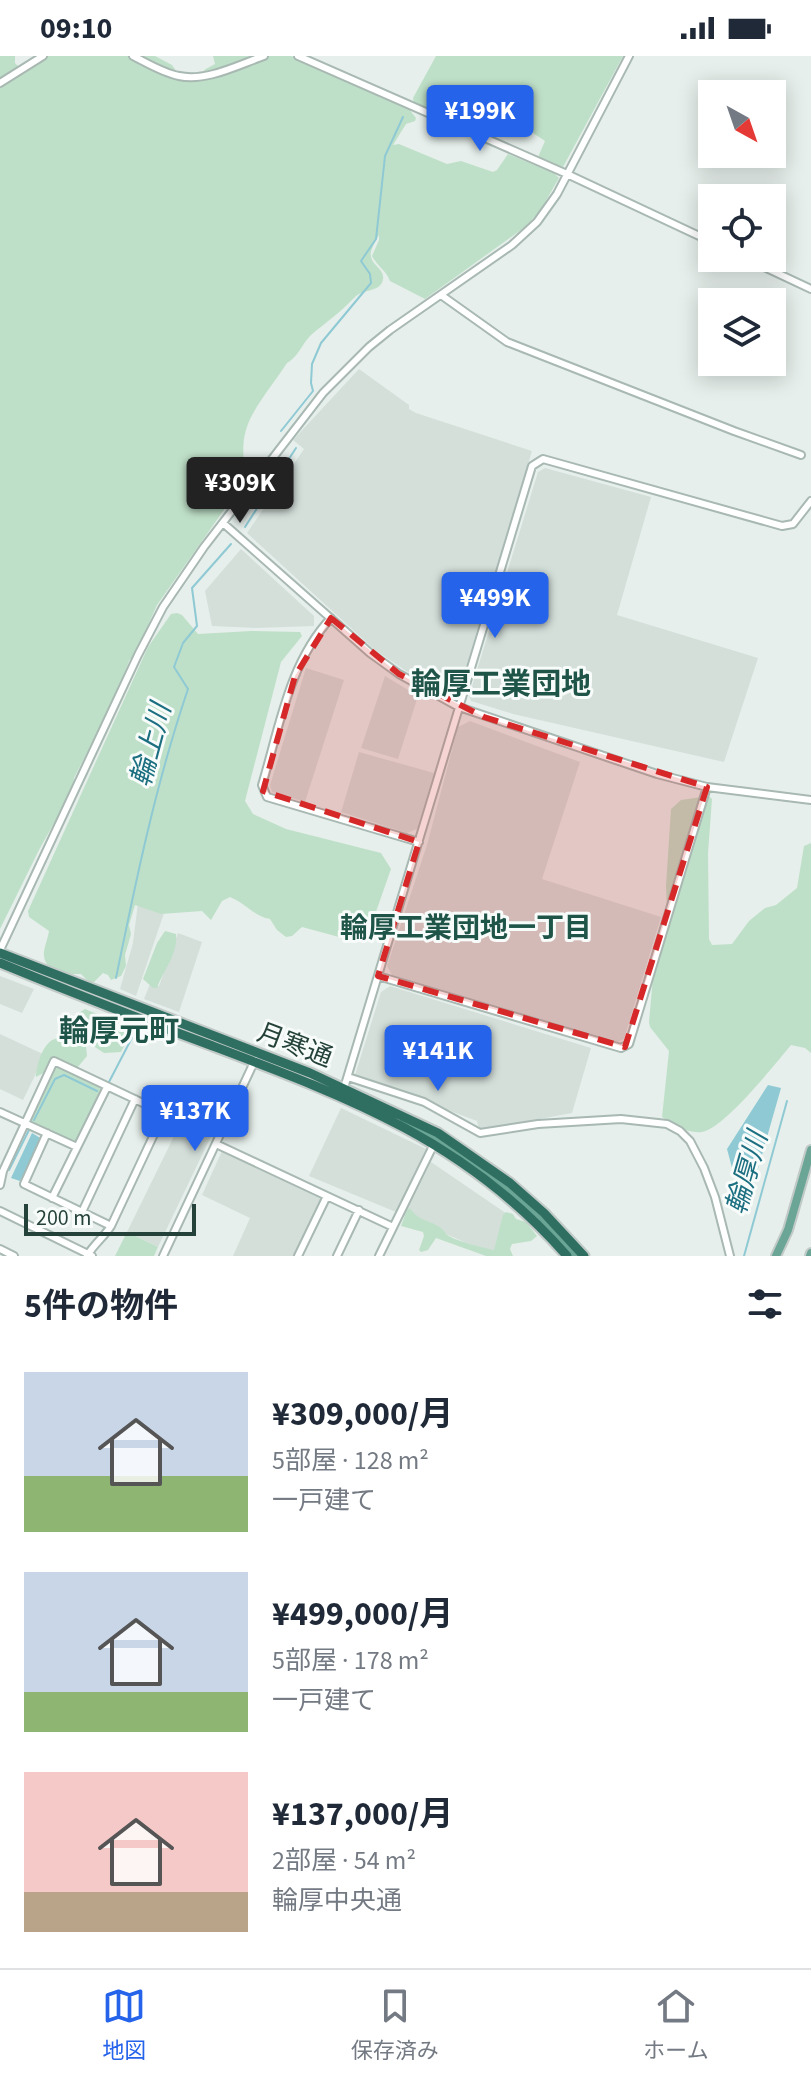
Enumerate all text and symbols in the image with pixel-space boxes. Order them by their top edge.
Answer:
text: 09:10 [40,7,112,50]
north arrow [698,80,786,168]
map controls [698,80,786,376]
pin: ¥199K [424,85,536,153]
text: ¥199K [445,92,515,129]
button: locate [698,184,786,272]
button: layers [698,288,786,376]
pin: ¥309K [184,457,296,525]
text: ¥309K [205,464,275,501]
pin: ¥499K [439,572,551,640]
text: ¥499K [460,579,530,616]
district label: 輪厚工業団地 [411,663,591,706]
water label: 輪上川 [121,696,182,791]
district label: 輪厚工業団地一丁目 [340,908,592,948]
district label: 輪厚元町 [59,1010,179,1053]
street label: 月寒通 [252,1014,338,1076]
pin: ¥141K [382,1025,494,1093]
text: ¥141K [403,1032,473,1069]
pin: ¥137K [139,1085,251,1153]
text: ¥137K [160,1092,230,1129]
water label: 輪厚川 [716,1124,779,1219]
scale bar [24,1200,196,1236]
text: 200 m [36,1202,91,1234]
text: 5件の物件 [24,1282,178,1331]
icon: filters [743,1282,787,1326]
text: ¥309,000/月 [272,1390,453,1439]
icon: home [88,1404,184,1500]
text: 5部屋 · 128 m² [272,1442,429,1479]
text: 一戸建て [272,1482,376,1519]
text: ¥499,000/月 [272,1590,453,1639]
icon: home [88,1604,184,1700]
text: 5部屋 · 178 m² [272,1642,429,1679]
text: 一戸建て [272,1682,376,1719]
text: ¥137,000/月 [272,1790,453,1839]
icon: home [88,1804,184,1900]
text: 2部屋 · 54 m² [272,1842,416,1879]
text: 輪厚中央通 [272,1882,402,1919]
tab: 地図 [102,1984,146,2067]
tab: 保存済み [351,1984,439,2067]
tab: ホーム [643,1984,709,2067]

